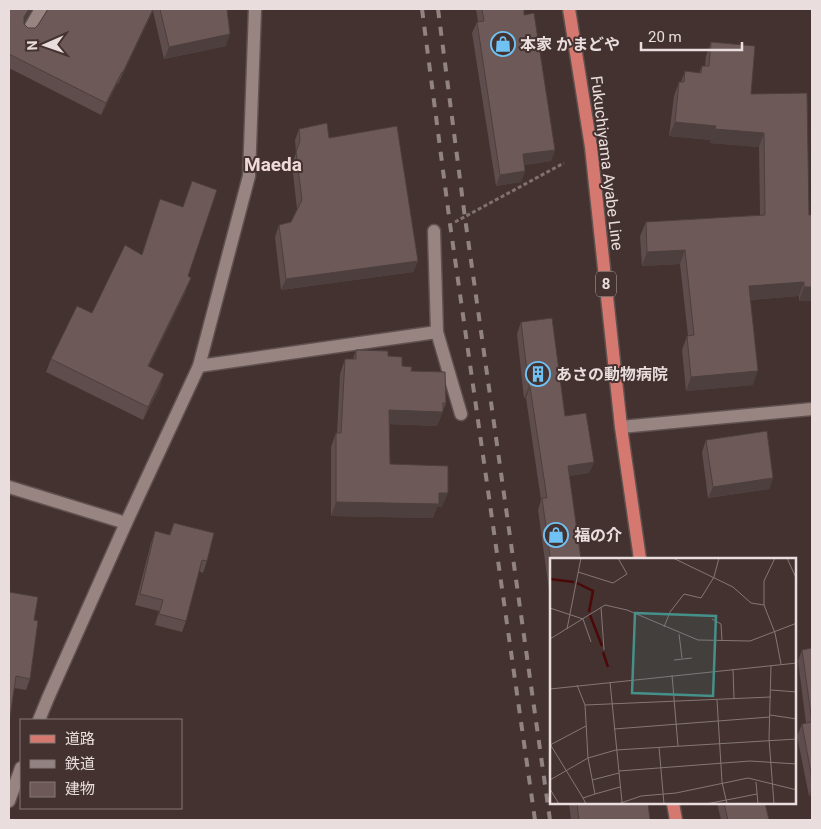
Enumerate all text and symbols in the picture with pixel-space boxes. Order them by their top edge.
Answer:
north arrow [20,20,70,70]
scale bar [641,20,742,52]
text: 20 m [648,28,682,46]
shop icon: 本家 かまどや [490,31,516,57]
place label: 本家 かまどや [520,35,620,54]
text: N [24,40,40,51]
street label: Fukuchiyama Ayabe Line [587,75,627,251]
district label: Maeda [244,153,302,176]
road number: 8 [596,272,616,296]
building icon: あさの動物病院 [525,361,551,387]
place label: あさの動物病院 [556,365,668,384]
shop icon: 福の介 [543,522,569,548]
place label: 福の介 [574,526,622,545]
inset map [550,558,796,804]
legend [20,719,182,809]
text: 道路 [65,730,95,748]
text: 鉄道 [65,755,95,773]
text: 建物 [65,780,95,798]

